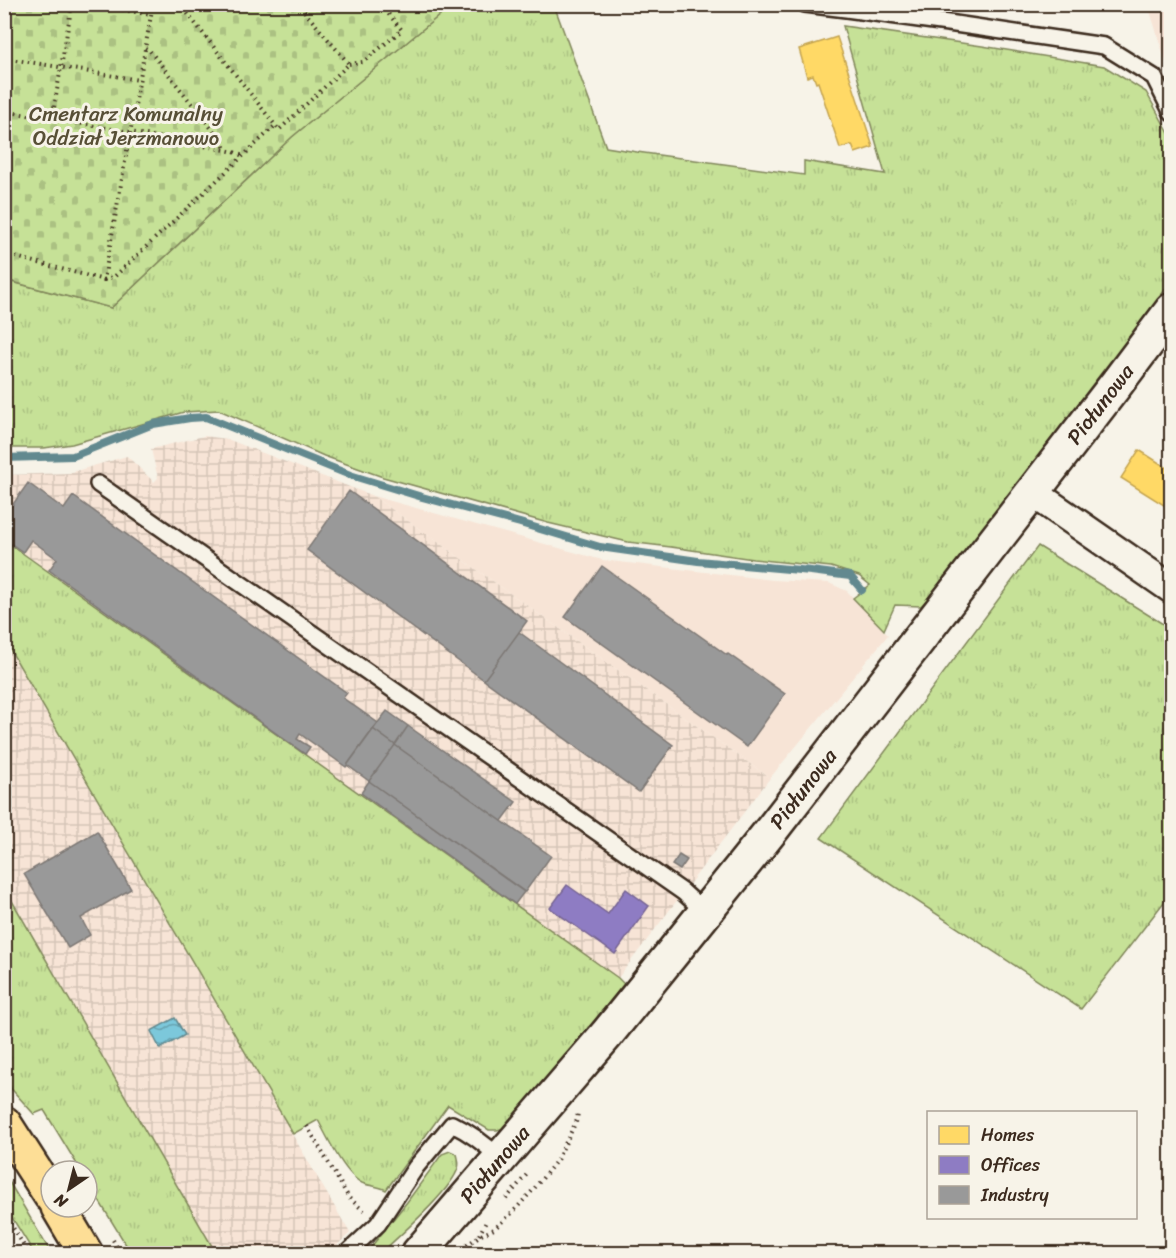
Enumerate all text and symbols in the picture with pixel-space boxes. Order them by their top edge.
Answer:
park label: Cmentarz Komunalny Oddział Jerzmanowo [29,95,223,157]
street label: Piołunowa [1057,355,1145,453]
street label: Piołunowa [759,740,847,838]
legend [927,1111,1137,1219]
street label: Piołunowa [450,1116,540,1213]
text: Homes [981,1119,1035,1151]
text: Offices [981,1149,1041,1181]
north arrow [39,1159,99,1219]
text: Industry [980,1179,1050,1211]
text: N [47,1185,74,1217]

